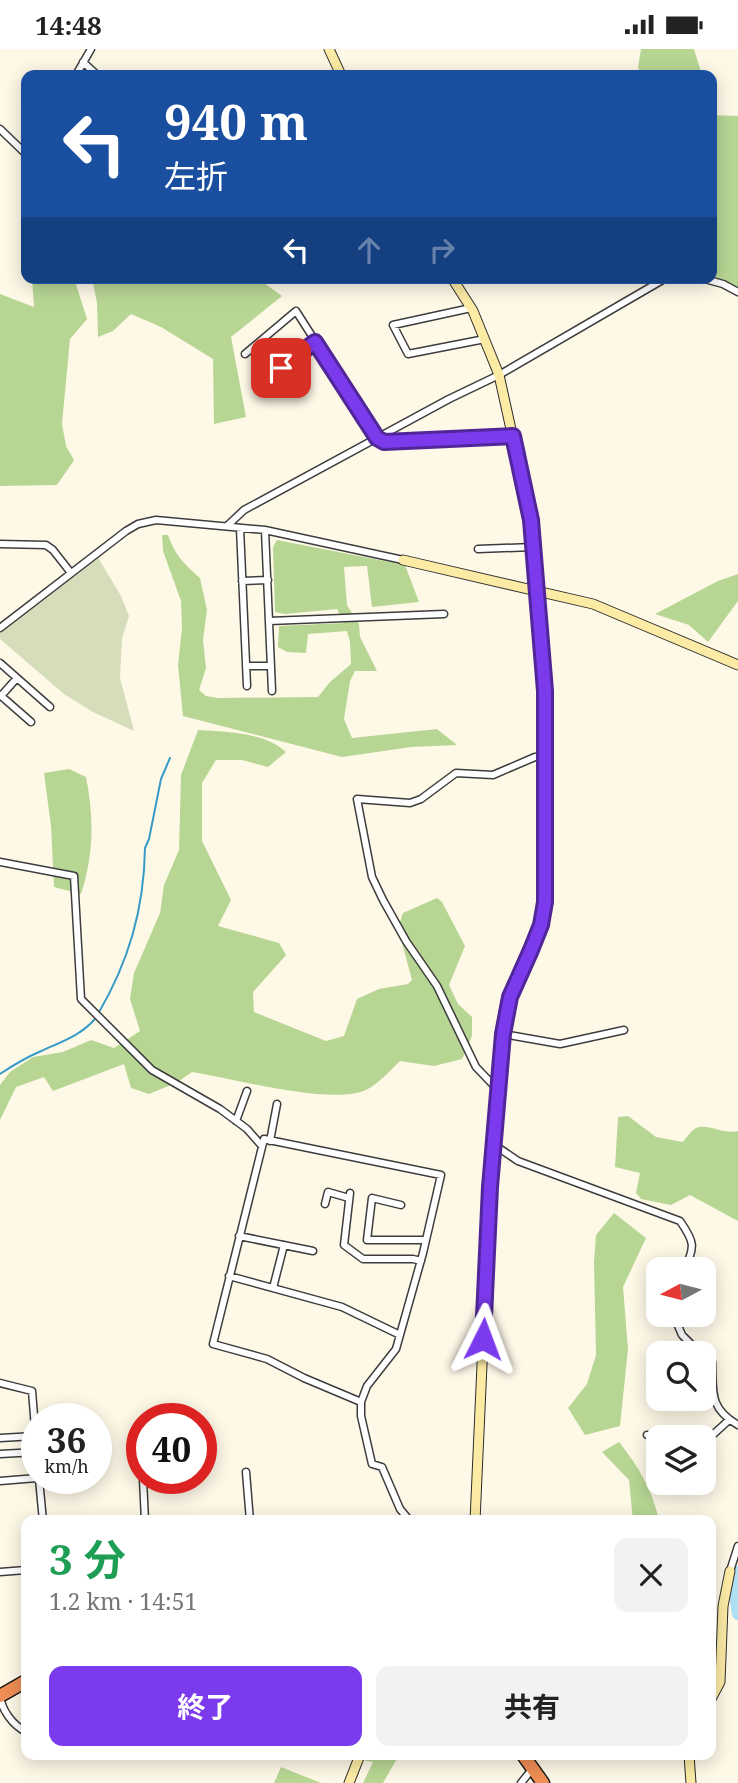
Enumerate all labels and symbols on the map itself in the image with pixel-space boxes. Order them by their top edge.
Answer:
pin [251,338,311,398]
north arrow [646,1257,716,1327]
position arrow [446,1302,520,1376]
speed limit sign: 40 [126,1403,217,1494]

